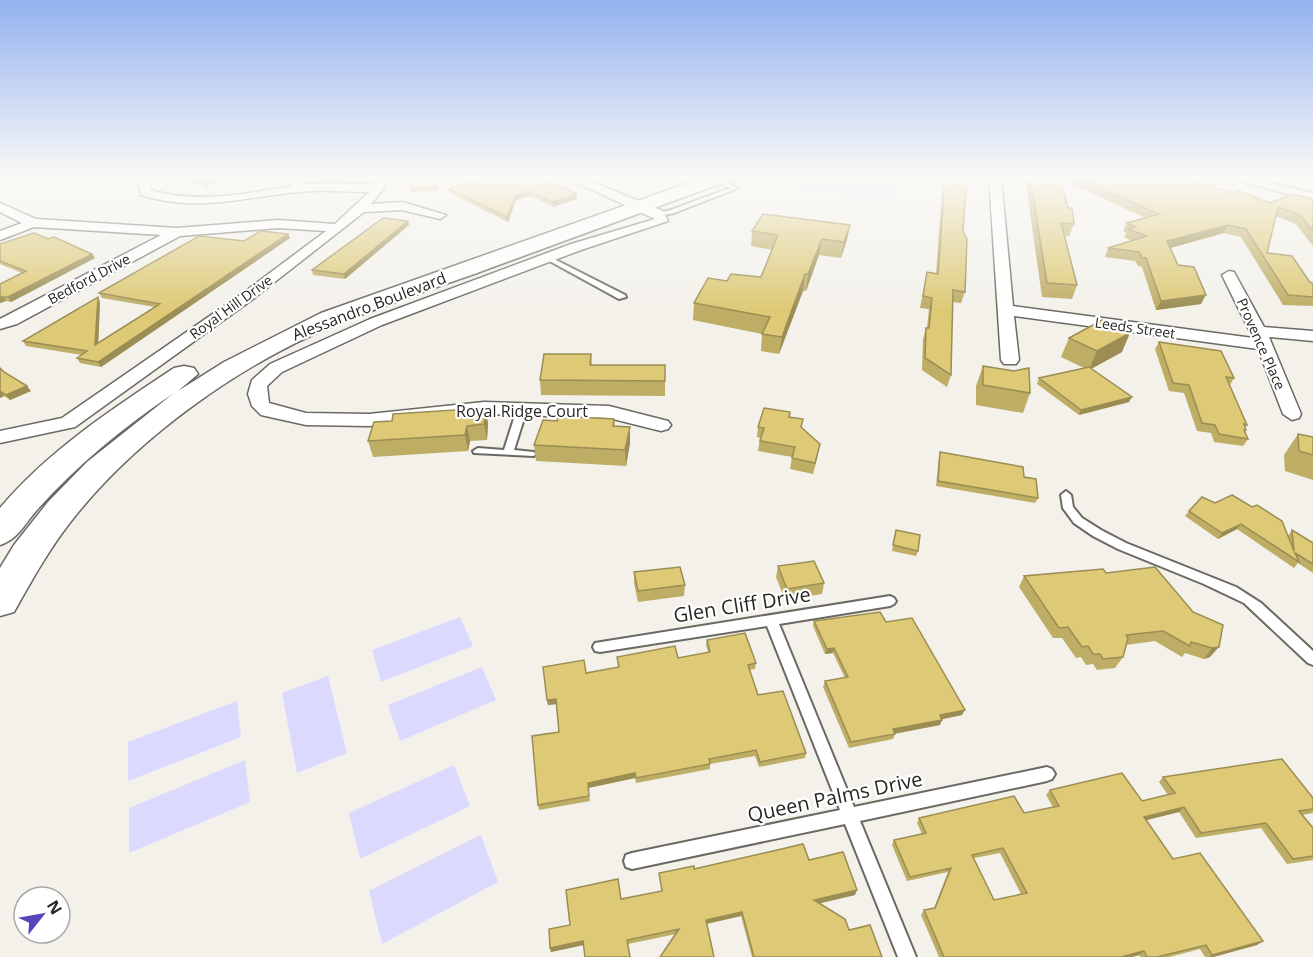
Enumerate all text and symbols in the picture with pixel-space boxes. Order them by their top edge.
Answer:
street label: Bedford Drive [44,249,133,308]
street label: Alessandro Boulevard [289,266,449,346]
street label: Royal Hill Drive [186,270,276,343]
street label: Provence Place [1233,295,1290,393]
street label: Leeds Street [1094,312,1177,343]
street label: Royal Ridge Court [456,400,588,422]
street label: Glen Cliff Drive [671,580,812,629]
street label: Queen Palms Drive [745,765,925,828]
north arrow [12,885,72,945]
text: N [42,896,68,919]

